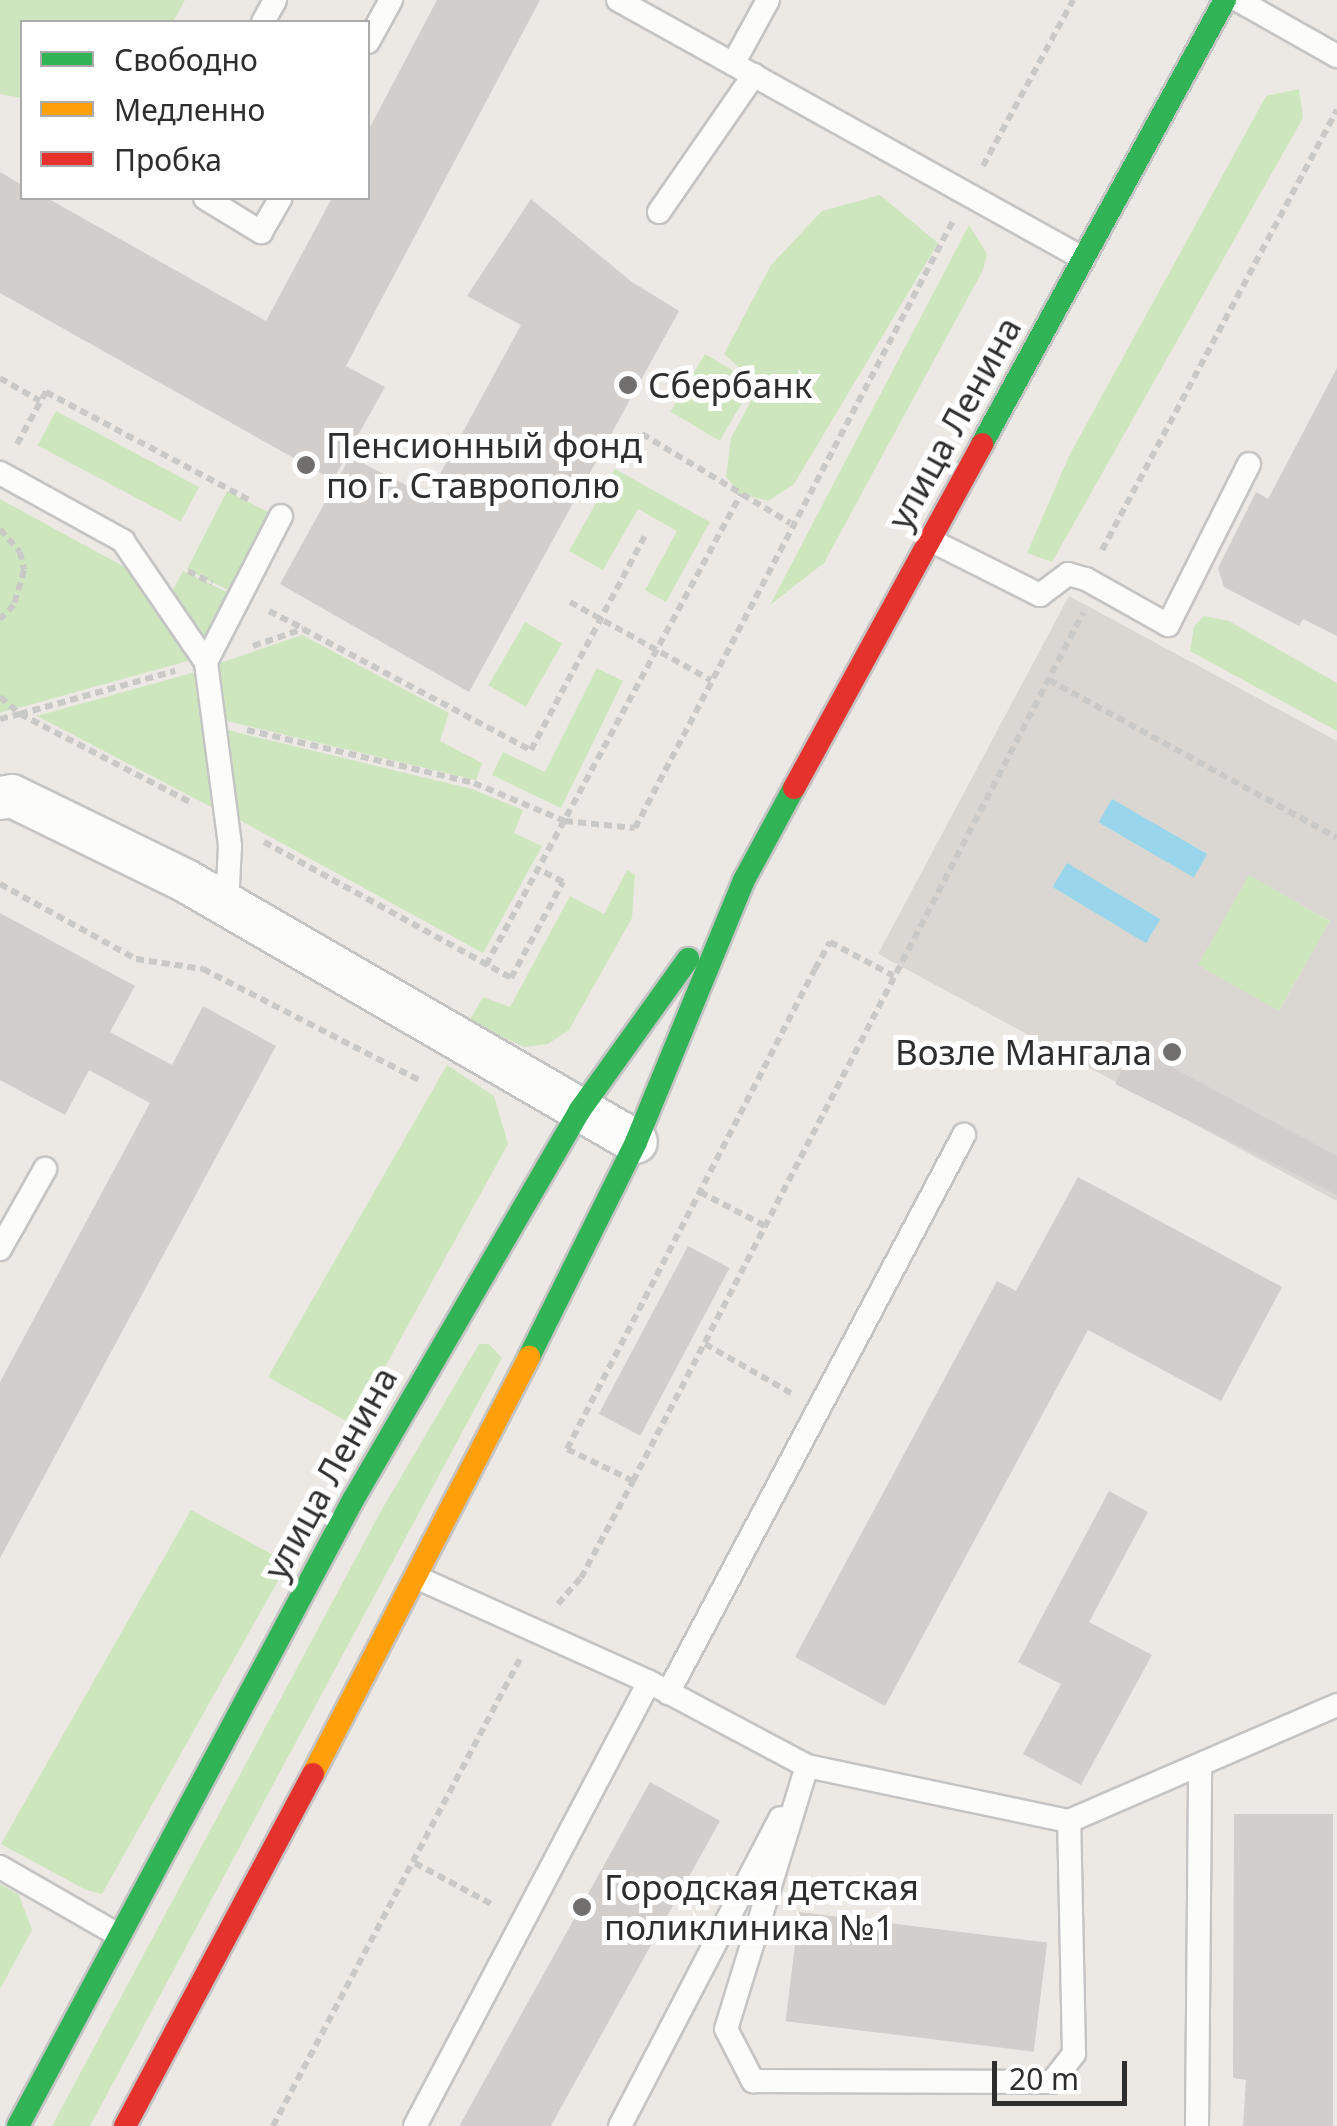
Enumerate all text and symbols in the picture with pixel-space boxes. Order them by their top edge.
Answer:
legend [20,20,370,200]
text: Свободно [114,39,258,80]
text: Медленно [114,89,265,130]
text: Пробка [114,139,222,180]
street label: улица Ленина [878,310,1030,536]
place label: Сбербанк [648,364,812,406]
marker: Сбербанк [617,374,639,396]
place label: Пенсионный фонд по г. Ставрополю [326,424,642,506]
marker: Пенсионный фонд по г. Ставрополю [295,454,317,476]
place label: Возле Мангала [895,1031,1152,1073]
marker: Возле Мангала [1161,1041,1183,1063]
street label: улица Ленина [254,1360,406,1586]
place label: Городская детская поликлиника №1 [604,1866,919,1948]
marker: Городская детская поликлиника №1 [569,1894,595,1920]
scale bar [997,2041,1132,2103]
text: 20 m [1009,2058,1079,2099]

